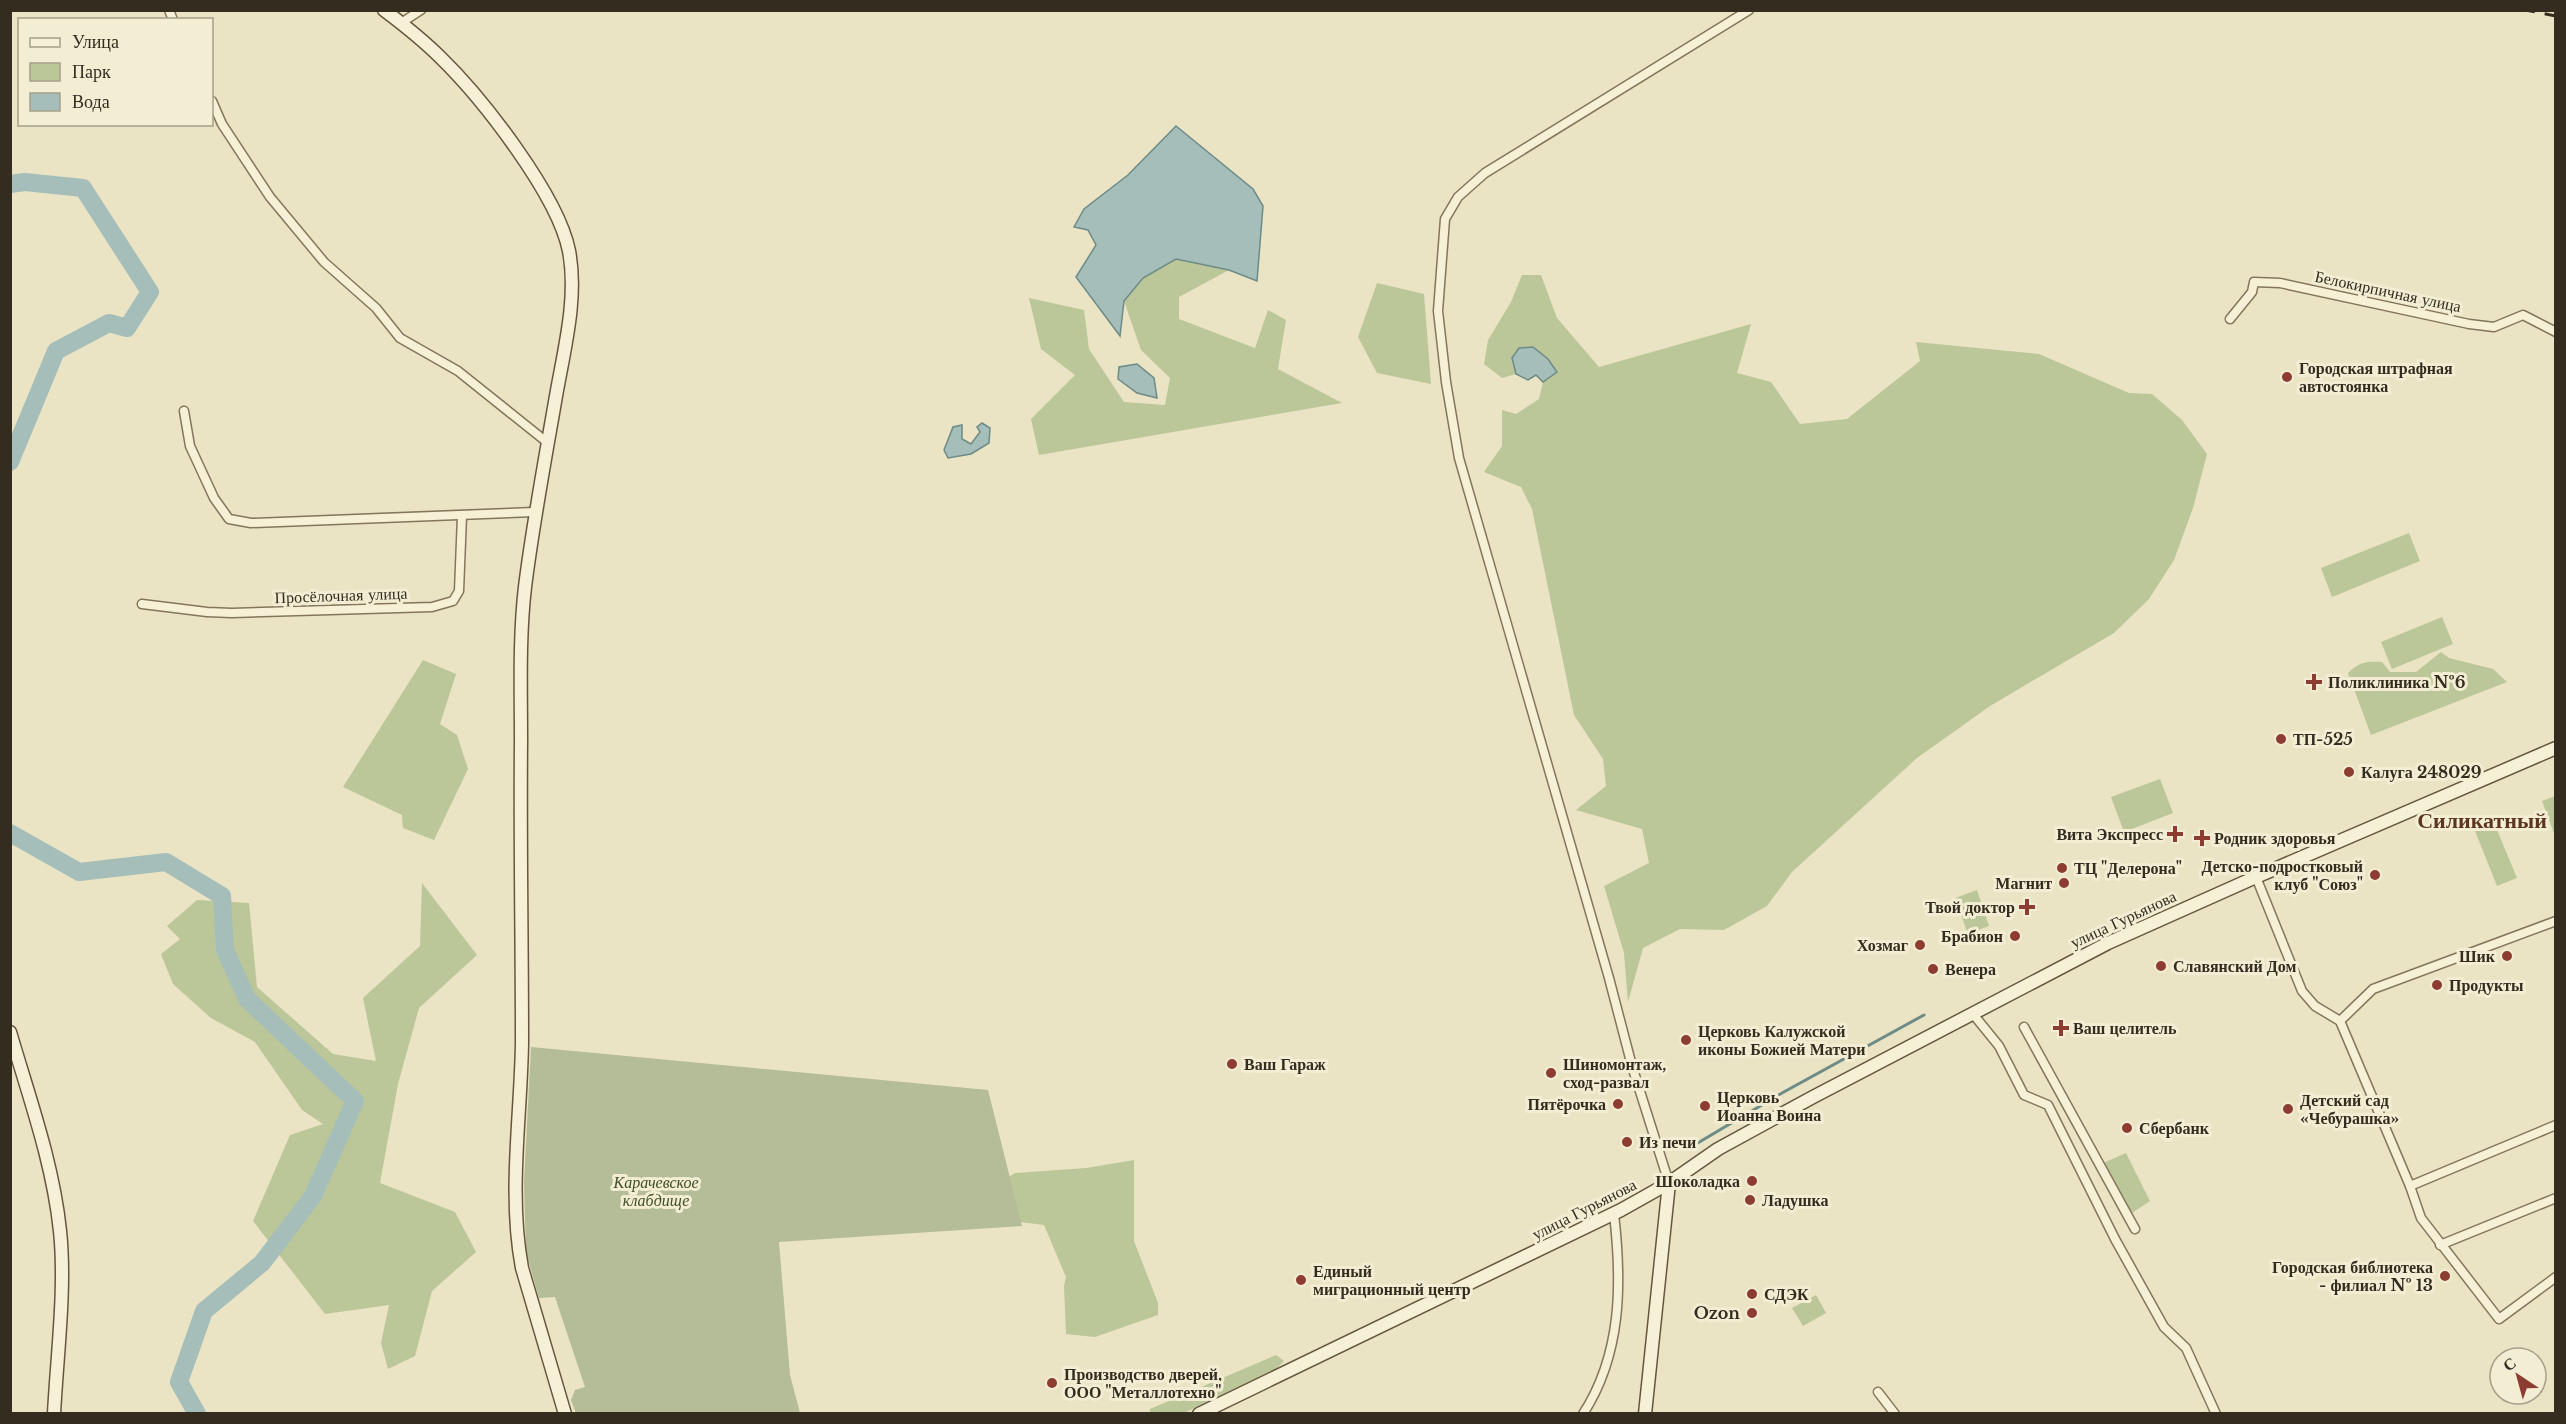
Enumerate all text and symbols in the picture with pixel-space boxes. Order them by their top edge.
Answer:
legend [18,18,213,126]
text: Улица [72,31,119,53]
text: Парк [72,61,111,83]
text: Вода [72,91,110,113]
street label: Белокирпичная улица [2313,266,2463,316]
place label: Городская штрафная автостоянка [2299,358,2453,396]
marker: Городская штрафная автостоянка [2280,370,2294,384]
street label: Просёлочная улица [274,583,408,607]
place label: Поликлиника №6 [2328,672,2466,692]
marker: Поликлиника №6 [2305,673,2323,691]
place label: ТП-525 [2293,729,2353,749]
marker: ТП-525 [2274,732,2288,746]
place label: Калуга 248029 [2361,762,2482,782]
marker: Калуга 248029 [2342,765,2356,779]
district label: Силикатный [2417,807,2547,834]
place label: Вита Экспресс [2056,824,2163,844]
marker: Вита Экспресс [2168,827,2182,841]
place label: Родник здоровья [2214,828,2336,848]
marker: Родник здоровья [2195,831,2209,845]
place label: Детско-подростковый клуб "Союз" [2202,856,2363,894]
place label: ТЦ "Делерона" [2074,858,2182,878]
marker: ТЦ "Делерона" [2055,861,2069,875]
marker: Детско-подростковый клуб "Союз" [2368,868,2382,882]
place label: Магнит [1995,873,2052,893]
marker: Магнит [2057,876,2071,890]
street label: улица Гурьянова [2067,886,2179,952]
place label: Твой доктор [1925,897,2015,917]
marker: Твой доктор [2020,900,2034,914]
place label: Брабион [1941,926,2003,946]
marker: Брабион [2008,929,2022,943]
place label: Хозмаг [1857,935,1908,955]
marker: Хозмаг [1913,938,1927,952]
place label: Шик [2459,946,2496,966]
marker: Шик [2500,949,2514,963]
place label: Славянский Дом [2173,956,2297,976]
place label: Венера [1945,959,1996,979]
marker: Славянский Дом [2154,959,2168,973]
marker: Венера [1926,962,1940,976]
place label: Продукты [2449,975,2524,995]
marker: Продукты [2430,978,2444,992]
place label: Ваш целитель [2073,1018,2177,1038]
place label: Церковь Калужской иконы Божией Матери [1698,1021,1866,1059]
marker: Ваш целитель [2054,1021,2068,1035]
marker: Церковь Калужской иконы Божией Матери [1679,1033,1693,1047]
place label: Ваш Гараж [1244,1054,1326,1074]
place label: Шиномонтаж, сход-развал [1563,1054,1666,1092]
marker: Ваш Гараж [1225,1057,1239,1071]
marker: Шиномонтаж, сход-развал [1544,1066,1558,1080]
place label: Церковь Иоанна Воина [1717,1087,1821,1125]
place label: Детский сад «Чебурашка» [2300,1090,2399,1128]
place label: Пятёрочка [1527,1094,1606,1114]
marker: Пятёрочка [1611,1097,1625,1111]
marker: Церковь Иоанна Воина [1698,1099,1712,1113]
marker: Детский сад «Чебурашка» [2281,1102,2295,1116]
place label: Сбербанк [2139,1118,2210,1138]
marker: Сбербанк [2120,1121,2134,1135]
place label: Из печи [1639,1132,1696,1152]
marker: Из печи [1620,1135,1634,1149]
place label: Шоколадка [1656,1171,1740,1191]
park label: Карачевское клабдище [613,1172,698,1210]
street label: улица Гурьянова [1528,1174,1640,1244]
marker: Шоколадка [1745,1174,1759,1188]
place label: Ладушка [1762,1190,1829,1210]
marker: Ладушка [1743,1193,1757,1207]
place label: Городская библиотека - филиал № 13 [2272,1257,2433,1295]
place label: Единый миграционный центр [1313,1261,1471,1299]
marker: Городская библиотека - филиал № 13 [2438,1269,2452,1283]
marker: Единый миграционный центр [1294,1273,1308,1287]
place label: СДЭК [1764,1284,1809,1304]
marker: СДЭК [1745,1287,1759,1301]
place label: Ozon [1694,1303,1740,1323]
marker: Ozon [1745,1306,1759,1320]
north arrow [2488,1346,2548,1406]
text: С [2499,1352,2520,1375]
place label: Производство дверей, ООО "Металлотехно" [1064,1364,1222,1402]
marker: Производство дверей, ООО "Металлотехно" [1045,1376,1059,1390]

